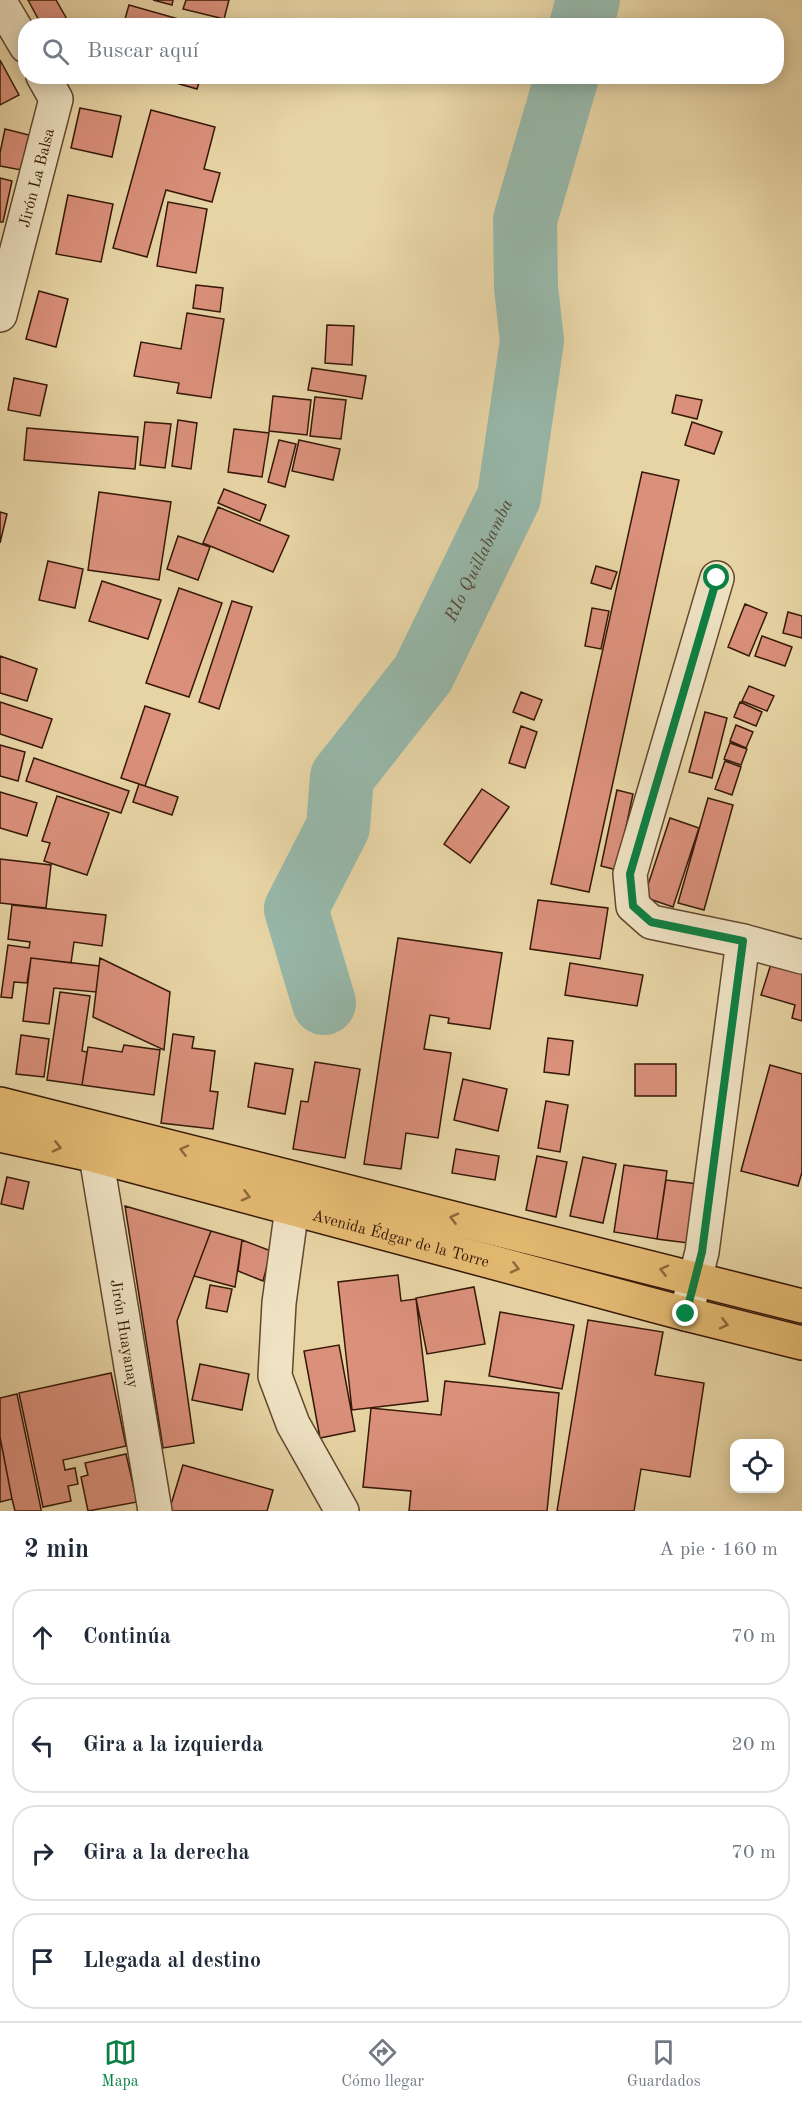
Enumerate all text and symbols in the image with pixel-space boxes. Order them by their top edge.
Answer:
search box [18,18,784,84]
icon: search [39,35,72,68]
text: Buscar aquí [87,40,199,62]
street label: Jirón La Balsa [17,127,58,229]
water label: RIo Quillabamba [441,496,517,626]
route start [703,564,729,590]
one-way arrow [52,1140,62,1153]
one-way arrow [179,1144,189,1157]
one-way arrow [240,1189,251,1201]
street label: Avenida Édgar de la Torre [310,1208,491,1271]
one-way arrow [450,1212,460,1225]
one-way arrow [510,1261,520,1274]
one-way arrow [659,1265,669,1278]
street label: Jirón Huayanay [107,1278,141,1390]
route end [672,1300,698,1326]
one-way arrow [719,1316,729,1329]
map controls [730,1439,784,1493]
button: locate [730,1439,784,1493]
text: 2 min [24,1537,89,1563]
text: A pie · 160 m [659,1540,778,1560]
icon: ahead [26,1621,59,1654]
text: Continúa [83,1626,171,1648]
text: 70 m [731,1627,776,1647]
icon: left [26,1729,59,1762]
text: Gira a la izquierda [83,1734,263,1756]
text: 20 m [731,1735,776,1755]
icon: right [26,1837,59,1870]
text: Gira a la derecha [83,1842,250,1864]
text: 70 m [731,1843,776,1863]
icon: arrive [26,1945,59,1978]
text: Llegada al destino [83,1950,261,1972]
tab: Mapa [101,2036,139,2092]
tab: Cómo llegar [341,2036,424,2092]
tab: Guardados [627,2036,701,2092]

